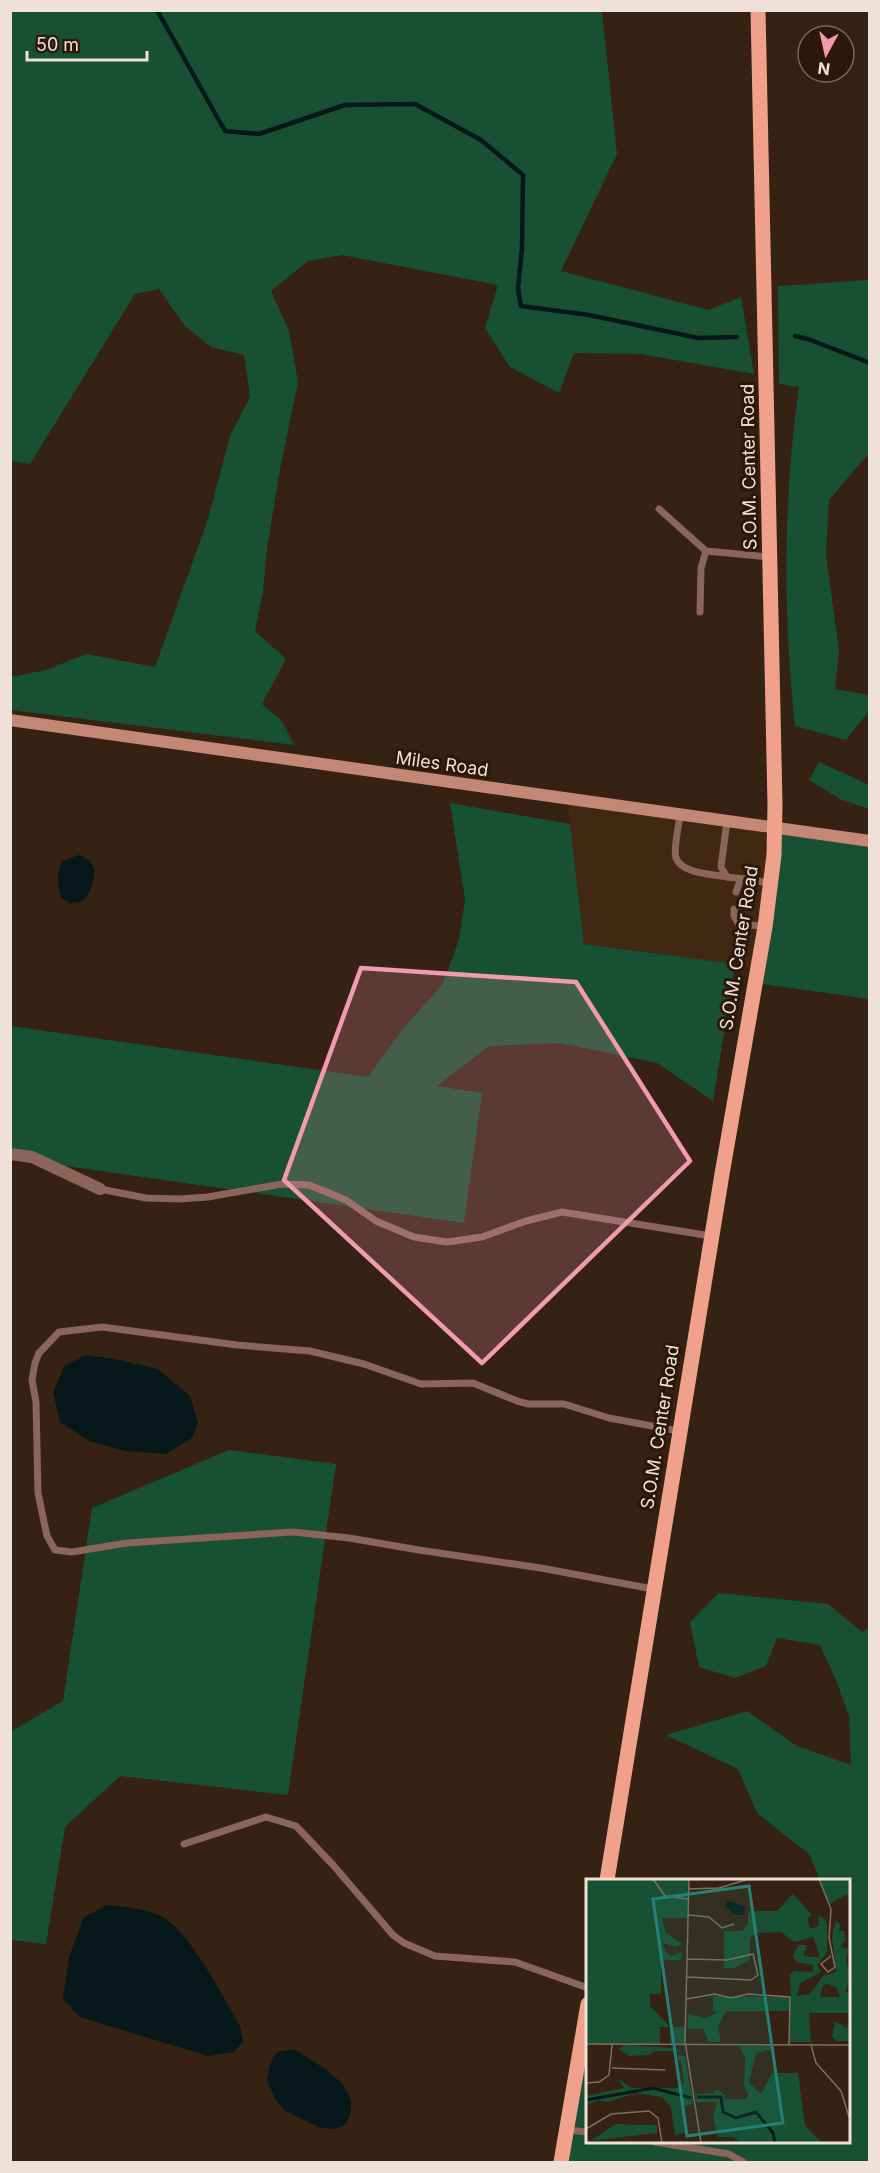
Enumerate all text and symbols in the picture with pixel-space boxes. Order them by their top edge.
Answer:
scale bar [27,24,147,62]
north arrow [796,24,856,84]
text: 50 m [36,34,79,55]
text: N [816,58,831,80]
street label: S.O.M. Center Road [737,384,760,550]
street label: Miles Road [394,747,490,780]
street label: S.O.M. Center Road [715,864,762,1032]
street label: S.O.M. Center Road [636,1343,683,1511]
inset map [586,1879,850,2143]

